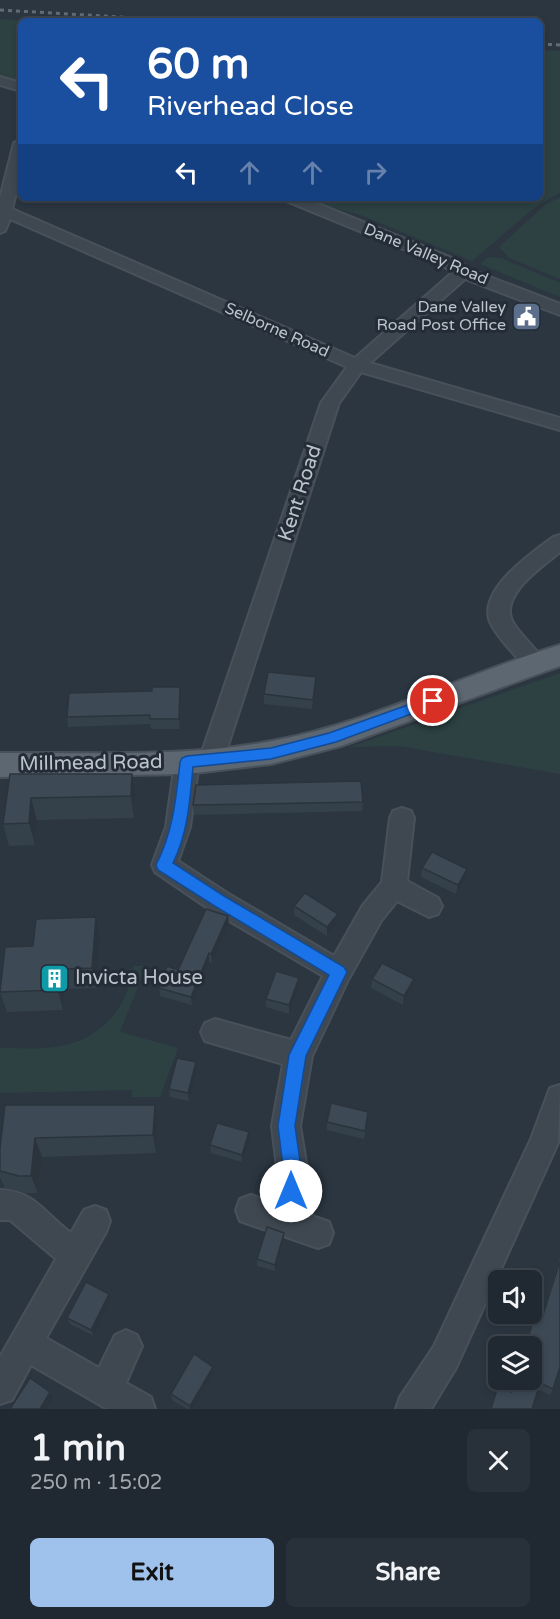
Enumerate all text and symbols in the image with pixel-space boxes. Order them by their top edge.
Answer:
text: 60 m [147,39,249,90]
icon: left [48,42,126,120]
text: Riverhead Close [147,90,354,123]
icon: left [170,156,203,189]
icon: ahead [233,156,266,189]
icon: ahead [296,156,329,189]
icon: right [359,156,392,189]
street label: Dane Valley Road [361,219,491,289]
place label: Dane Valley Road Post Office [376,297,506,335]
street label: Selborne Road [222,298,332,362]
public building icon: Dane Valley Road Post Office [511,300,543,332]
street label: Kent Road [273,442,327,544]
pin [407,675,458,726]
icon: arrive [416,684,449,717]
street label: Millmead Road [19,750,163,776]
building icon: Invicta House [38,962,70,994]
place label: Invicta House [75,966,203,990]
position arrow [259,1159,323,1223]
map controls [488,1270,542,1390]
button: sound [488,1270,542,1324]
button: layers [488,1336,542,1390]
text: 1 min [30,1427,126,1470]
button: close [467,1429,530,1492]
text: 250 m · 15:02 [30,1471,162,1495]
button: Exit [30,1538,274,1607]
button: Share [286,1538,530,1607]

